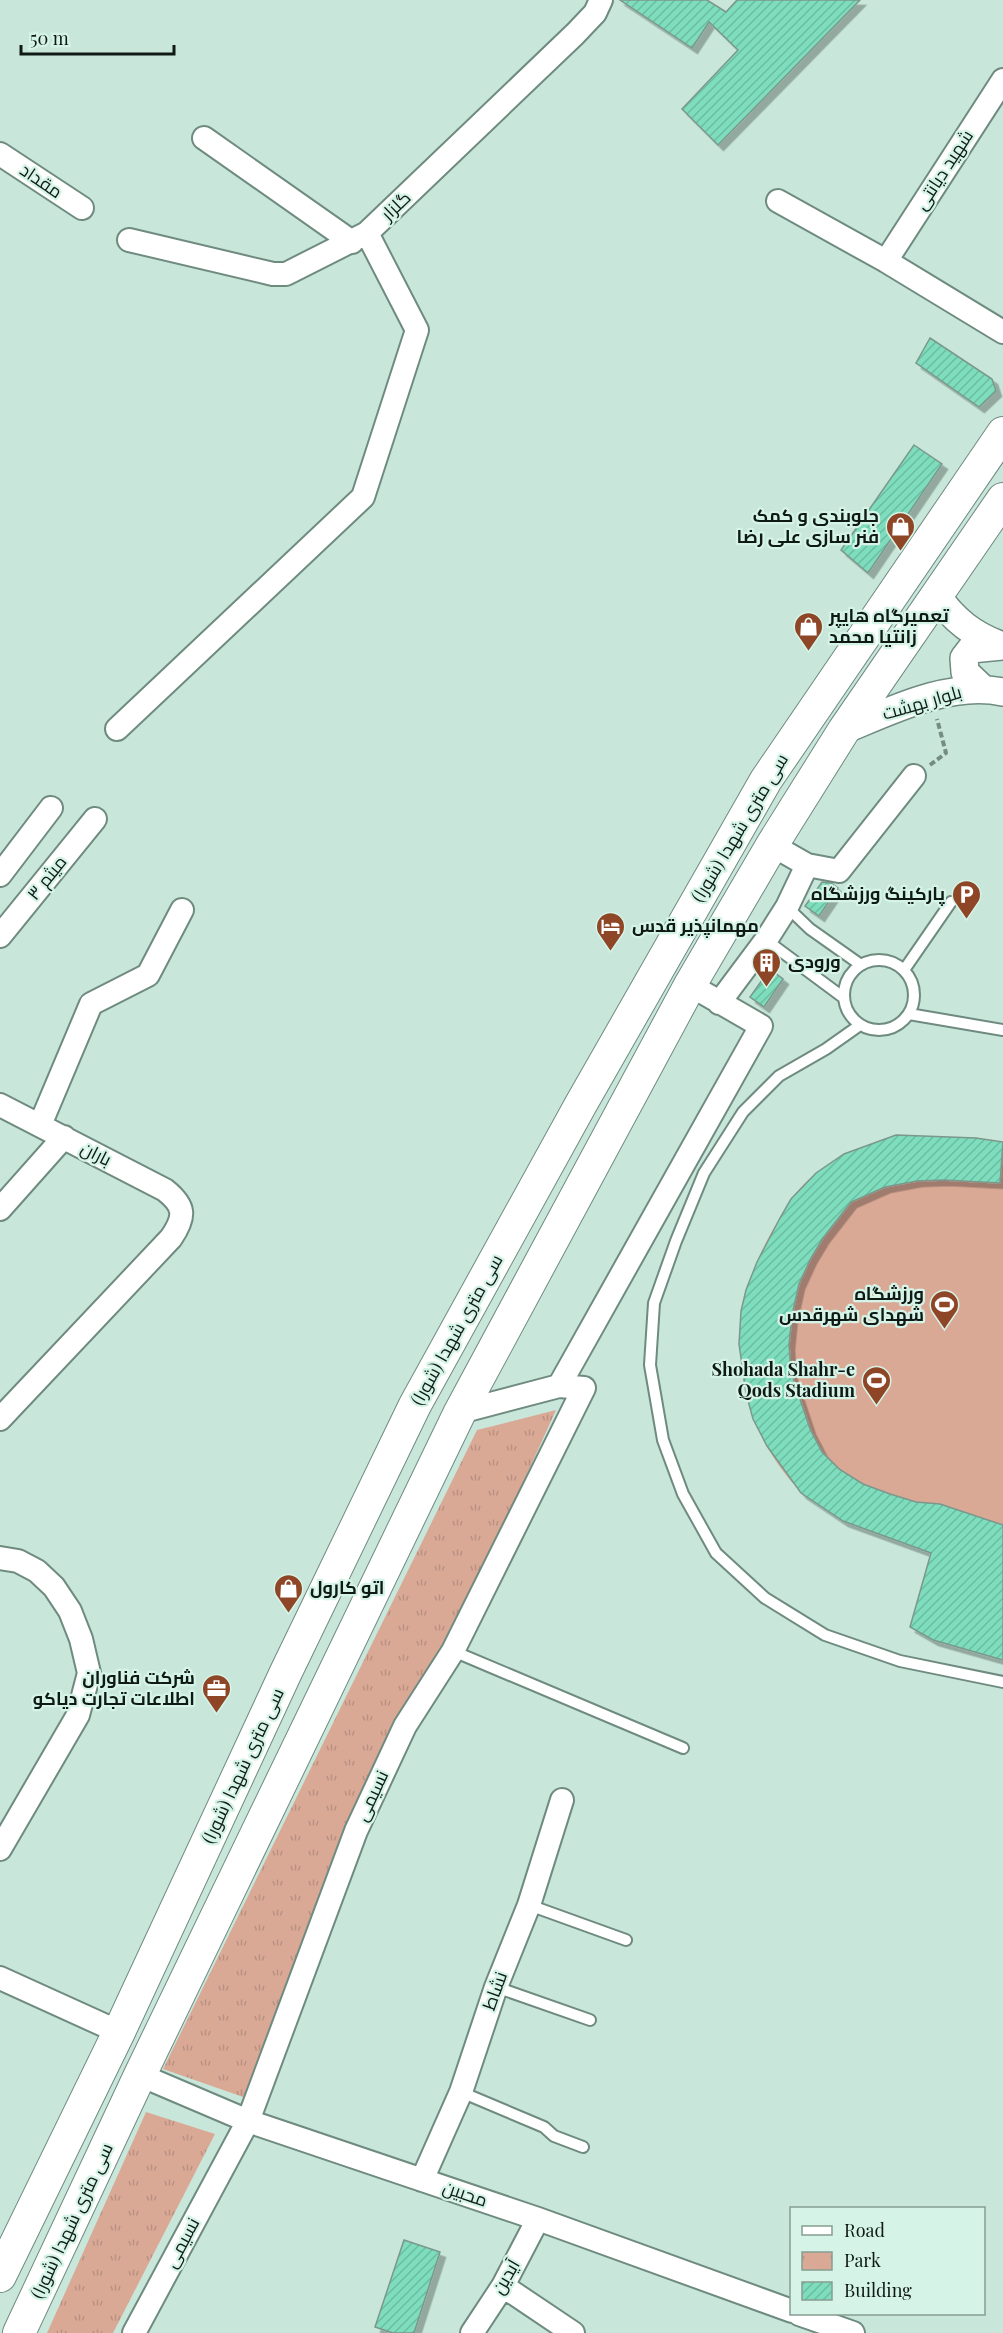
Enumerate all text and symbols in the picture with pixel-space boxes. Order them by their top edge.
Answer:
scale bar [21,18,174,56]
text: 50 m [30,26,69,50]
street label: شهید دیانتی [908,125,978,214]
street label: مقداد [16,157,67,203]
street label: گلزار [375,185,415,226]
place label: جلوبندی و کمک فنر سازی علی رضا [736,503,879,548]
shop icon: جلوبندی و کمک فنر سازی علی رضا [884,510,916,552]
place label: تعمیرگاه هایپر زانتیا محمد [828,603,949,648]
shop icon: تعمیرگاه هایپر زانتیا محمد [792,610,824,652]
street label: بلوار بهشت [879,679,964,725]
street label: سی متری شهدا (شورا) [685,749,793,906]
street label: میثم ۳ [21,850,72,905]
parking icon: پارکینگ ورزشگاه [950,878,982,920]
place label: پارکینگ ورزشگاه [811,881,945,906]
hotel icon: مهمانپذیر قدس [595,910,627,952]
place label: مهمانپذیر قدس [632,913,759,938]
building icon: ورودی [751,946,783,988]
place label: ورودی [788,949,841,973]
street label: باران [77,1135,116,1171]
street label: سی متری شهدا (شورا) [405,1250,508,1409]
place label: ورزشگاه شهدای شهرقدس [779,1281,924,1326]
sports icon: ورزشگاه شهدای شهرقدس [929,1288,961,1330]
place label: Shohada Shahr-e Qods Stadium [712,1357,856,1402]
sports icon: Shohada Shahr-e Qods Stadium [860,1364,892,1406]
shop icon: اتو کارول [273,1572,305,1614]
place label: اتو کارول [310,1575,384,1599]
place label: شرکت فناوران اطلاعات تجارت دیاکو [33,1665,195,1710]
office icon: شرکت فناوران اطلاعات تجارت دیاکو [200,1672,232,1714]
street label: سی متری شهدا (شورا) [195,1684,289,1847]
street label: نسیمی [349,1766,393,1825]
street label: نشاط [476,1968,512,2013]
street label: سی متری شهدا (شورا) [24,2139,118,2302]
street label: محبین [440,2174,491,2212]
legend [790,2207,985,2315]
street label: نسیمی [158,2213,204,2272]
text: Road [844,2218,885,2242]
text: Park [844,2248,881,2272]
street label: آیدین [486,2254,525,2298]
text: Building [844,2278,912,2302]

